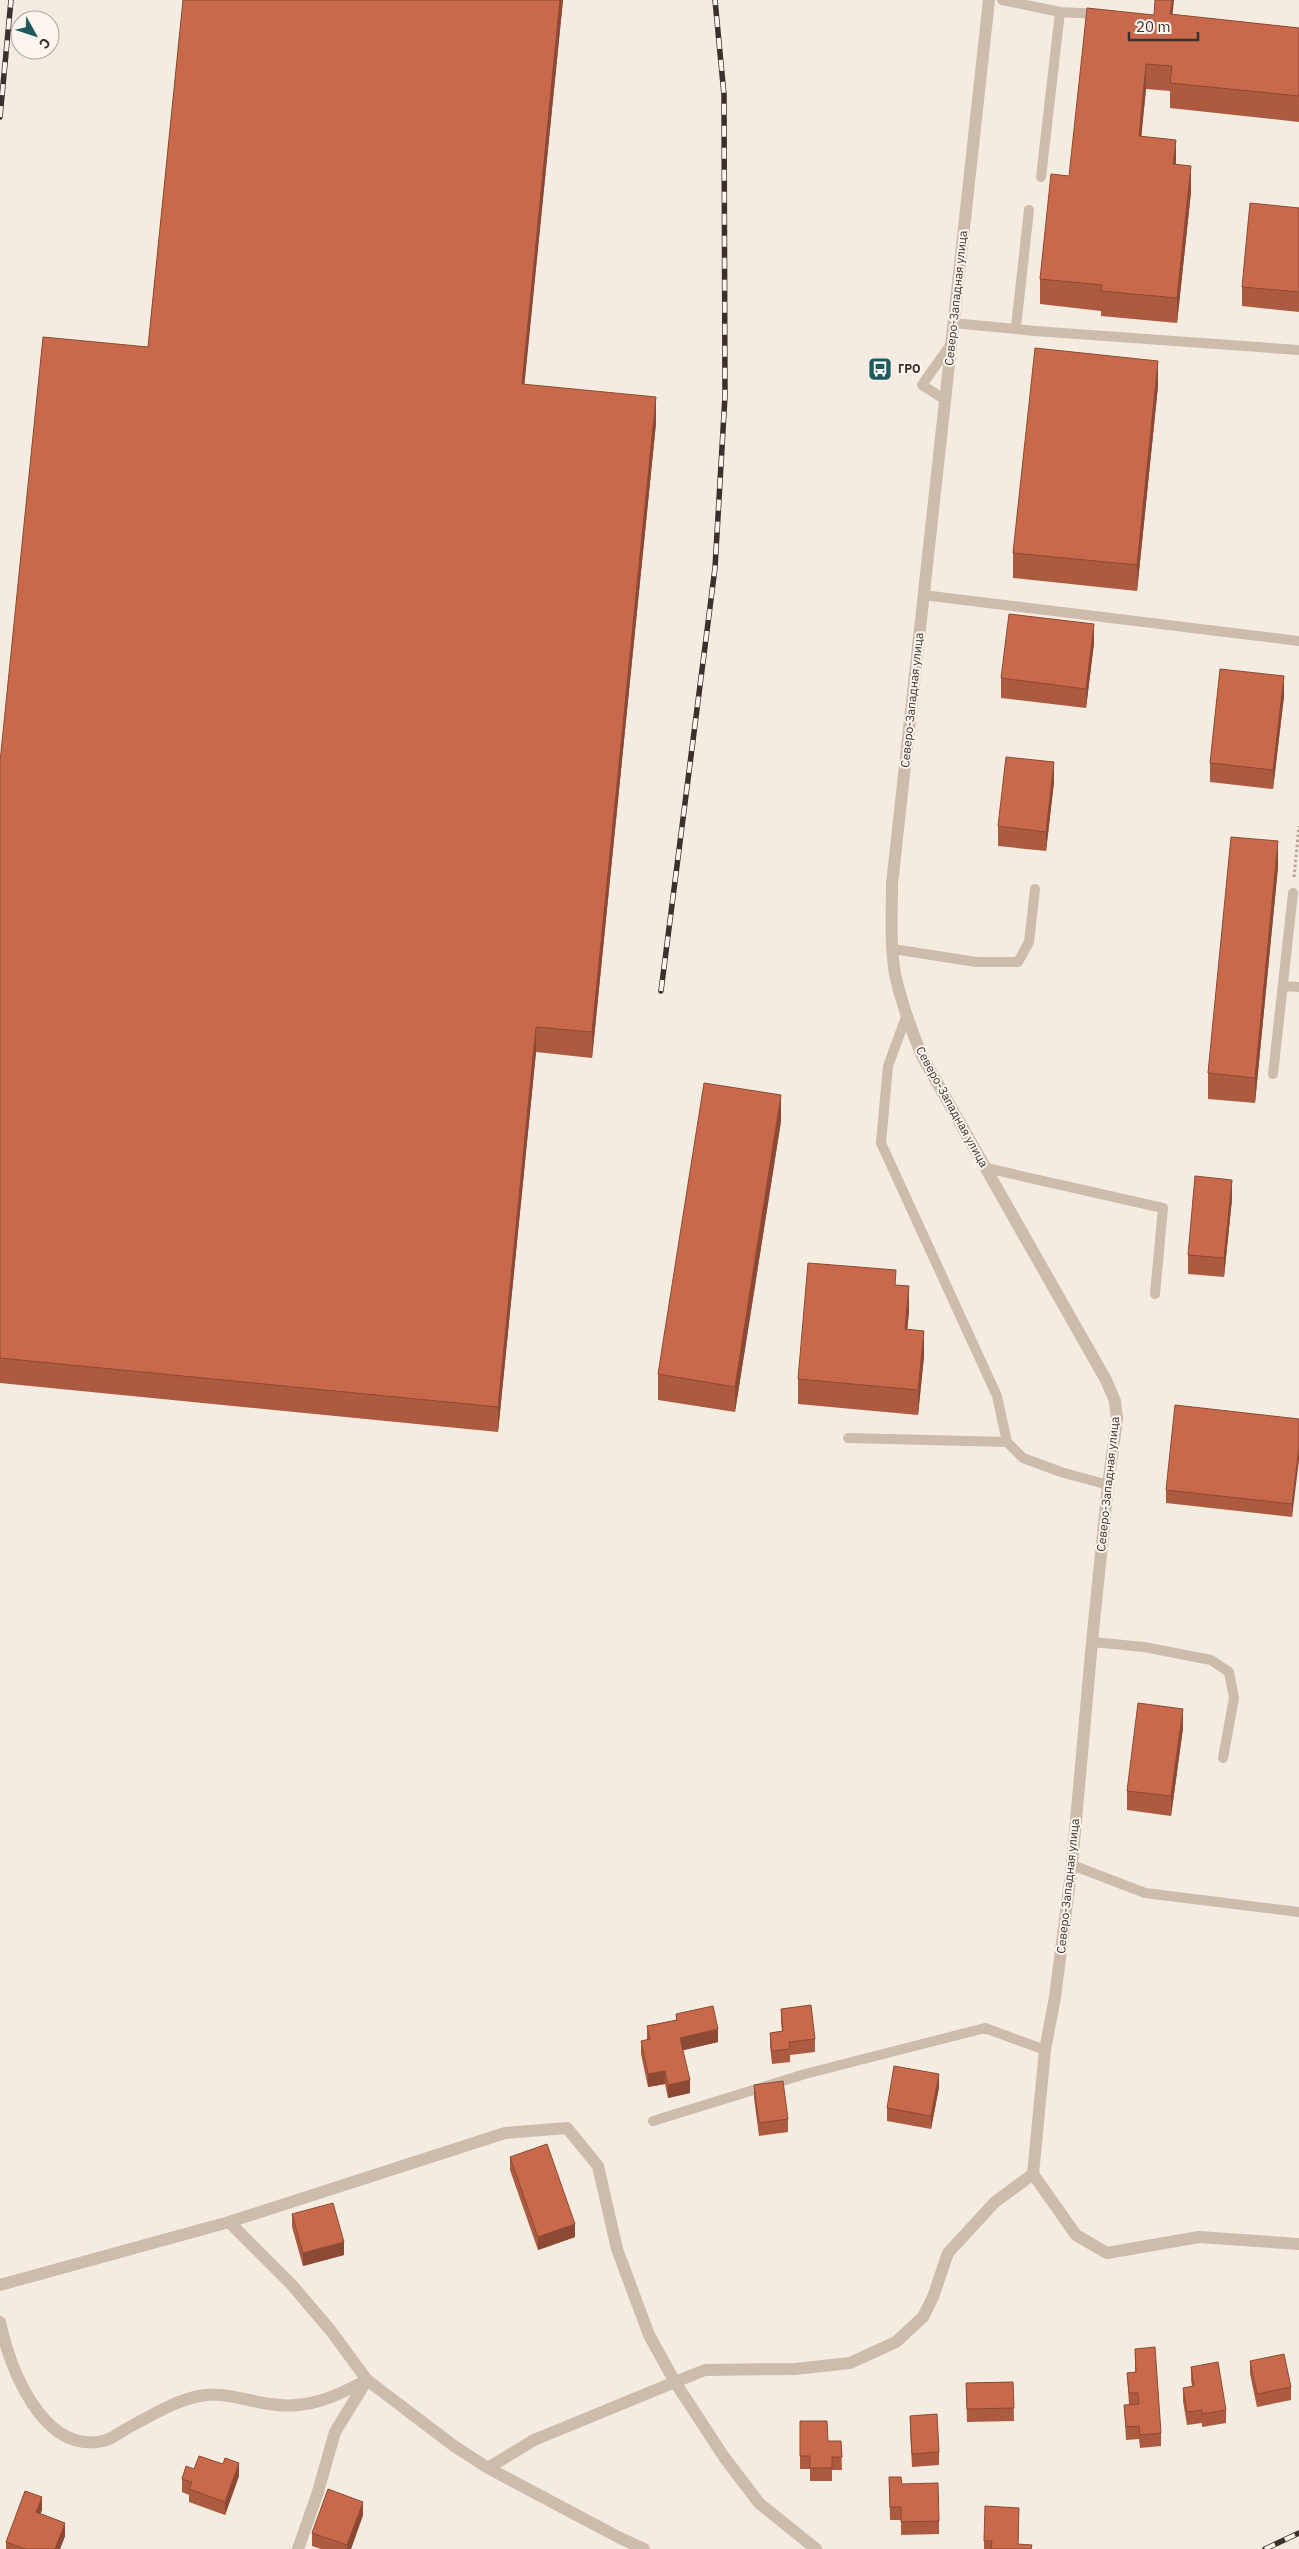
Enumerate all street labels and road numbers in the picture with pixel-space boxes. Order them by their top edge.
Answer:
street label: Северо-Западная улица [941,229,970,366]
street label: Северо-Западная улица [897,631,926,768]
street label: Северо-Западная улица [913,1044,992,1170]
street label: Северо-Западная улица [1093,1415,1122,1552]
street label: Северо-Западная улица [1053,1817,1082,1954]

